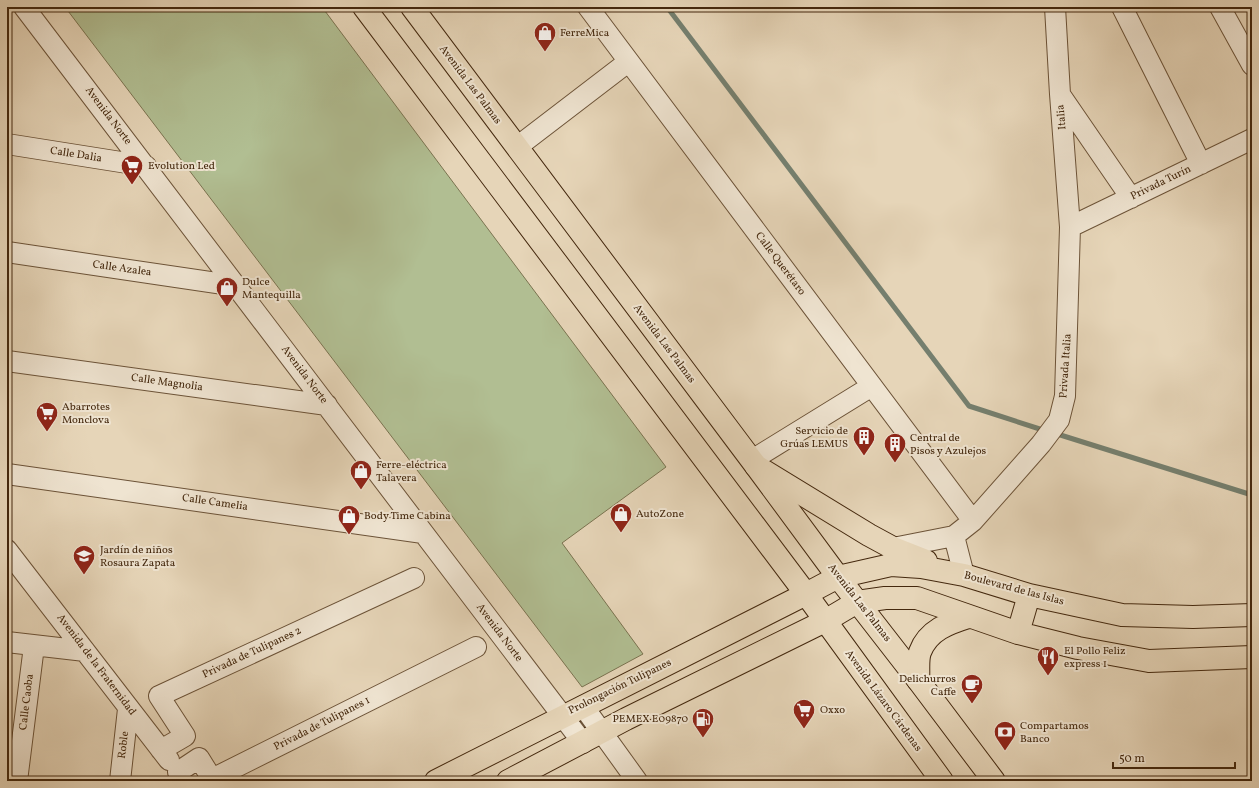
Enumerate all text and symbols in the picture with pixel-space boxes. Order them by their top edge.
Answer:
shop icon: FerreMica [532,20,558,53]
place label: FerreMica [560,26,610,41]
street label: Avenida Las Palmas [435,42,505,128]
street label: Avenida Norte [81,84,135,148]
street label: Italia [1053,103,1071,130]
street label: Calle Dalia [49,144,103,167]
supermarket icon: Evolution Led [119,153,145,186]
place label: Evolution Led [148,159,215,174]
street label: Privada Turín [1128,162,1194,204]
street label: Calle Querétaro [751,229,809,299]
street label: Calle Azalea [92,257,153,281]
shop icon: Dulce Mantequilla [214,275,240,308]
place label: Dulce Mantequilla [242,275,301,303]
street label: Avenida Las Palmas [629,301,699,387]
street label: Privada Italia [1056,333,1076,399]
street label: Avenida Norte [277,343,331,407]
street label: Calle Magnolia [130,371,204,396]
supermarket icon: Abarrotes Monclova [34,400,60,433]
place label: Abarrotes Monclova [62,400,110,428]
place label: Servicio de Grúas LEMUS [780,424,848,452]
building icon: Servicio de Grúas LEMUS [851,424,877,457]
building icon: Central de Pisos y Azulejos [882,431,908,464]
place label: Central de Pisos y Azulejos [910,431,987,459]
shop icon: Ferre-eléctrica Talavera [348,458,374,491]
place label: Ferre-eléctrica Talavera [376,458,447,486]
street label: Calle Camelia [181,491,249,515]
shop icon: AutoZone [608,501,634,534]
shop icon: Body Time Cabina [336,503,362,536]
place label: AutoZone [636,507,684,522]
place label: Body Time Cabina [364,509,451,524]
school or university icon: Jardín de niños Rosaura Zapata [71,543,97,576]
place label: Jardín de niños Rosaura Zapata [100,543,176,571]
street label: Avenida Las Palmas [824,561,894,645]
street label: Boulevard de las Islas [962,568,1066,610]
street label: Avenida Norte [472,601,526,665]
street label: Avenida de la Fraternidad [53,611,139,719]
street label: Privada de Tulipanes 2 [200,623,304,683]
restaurant icon: El Pollo Feliz express 1 [1035,644,1061,677]
place label: El Pollo Feliz express 1 [1064,644,1126,672]
street label: Avenida Lázaro Cárdenas [841,647,925,755]
street label: Prolongación Tulipanes [566,655,674,719]
place label: Delichurros Caffe [899,672,956,700]
cafe icon: Delichurros Caffe [959,672,985,705]
street label: Calle Caoba [16,673,38,731]
street label: Privada de Tulipanes 1 [271,693,373,755]
supermarket icon: Oxxo [791,697,817,730]
place label: Oxxo [820,703,845,718]
fuel station icon: PEMEX E09870 [690,706,716,739]
place label: PEMEX E09870 [612,712,688,727]
bank icon: Compartamos Banco [992,719,1018,752]
place label: Compartamos Banco [1020,719,1089,747]
street label: Roble [115,730,133,760]
scale bar [1113,744,1235,770]
text: 50 m [1119,751,1145,767]

